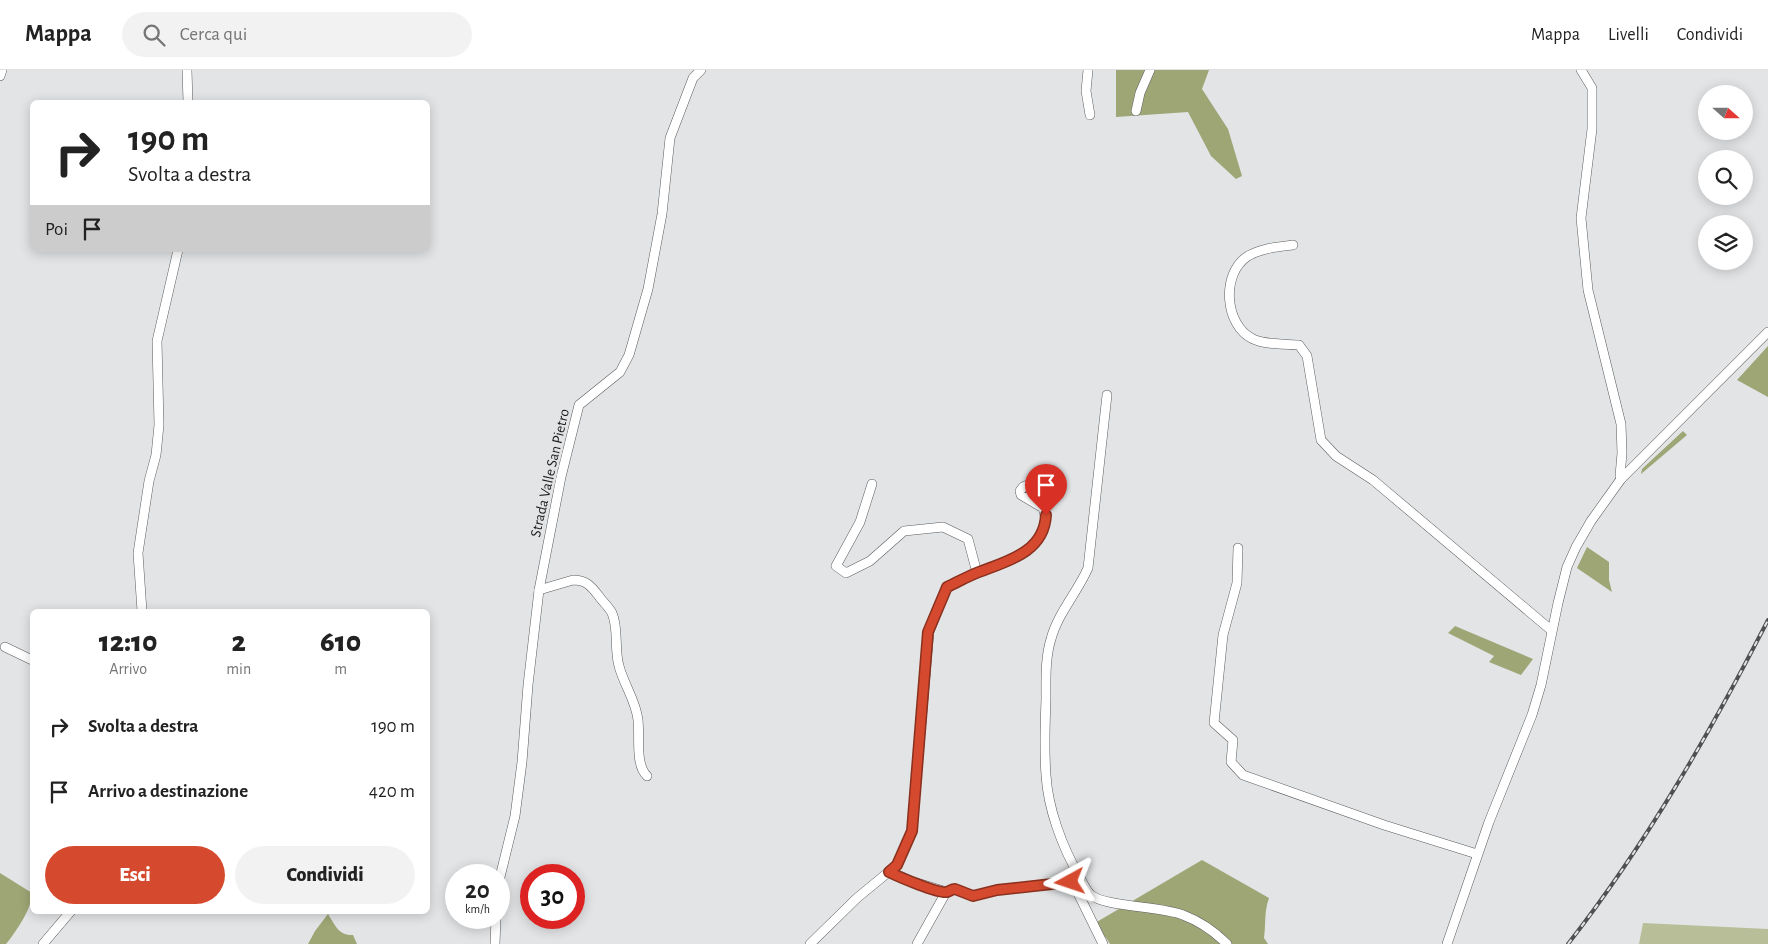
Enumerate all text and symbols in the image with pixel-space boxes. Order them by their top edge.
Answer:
search box [122,12,472,57]
icon: search [140,21,168,49]
text: Mappa [25,22,92,46]
text: Cerca qui [180,25,247,44]
text: Mappa [1531,26,1580,44]
text: Livelli [1608,26,1649,44]
text: Condividi [1677,26,1743,44]
north arrow [1698,85,1752,140]
map controls [1698,85,1753,270]
icon: right [45,120,110,185]
text: 190 m [128,122,209,157]
button: search [1698,150,1753,205]
text: Svolta a destra [128,163,252,185]
icon: arrive [78,215,106,243]
button: layers [1698,215,1753,270]
text: Poi [45,220,68,239]
street label: Strada Valle San Pietro [528,407,572,539]
pin [1025,464,1067,515]
icon: arrive [1032,471,1060,499]
text: 12:10 [99,627,158,657]
text: 2 [232,627,246,657]
text: 610 [320,627,361,657]
text: Arrivo [109,661,147,677]
text: min [226,661,251,677]
text: m [334,661,347,677]
icon: right [45,713,73,741]
text: Svolta a destra [88,717,198,736]
text: 190 m [371,717,415,736]
icon: arrive [45,778,73,806]
text: Arrivo a destinazione [88,782,248,801]
text: 420 m [369,782,415,801]
button: Esci [45,846,225,904]
button: Condividi [235,846,415,904]
position arrow [1043,855,1095,907]
speed limit sign: 30 [520,864,585,929]
text: 20 [465,878,490,903]
text: km/h [465,903,490,915]

